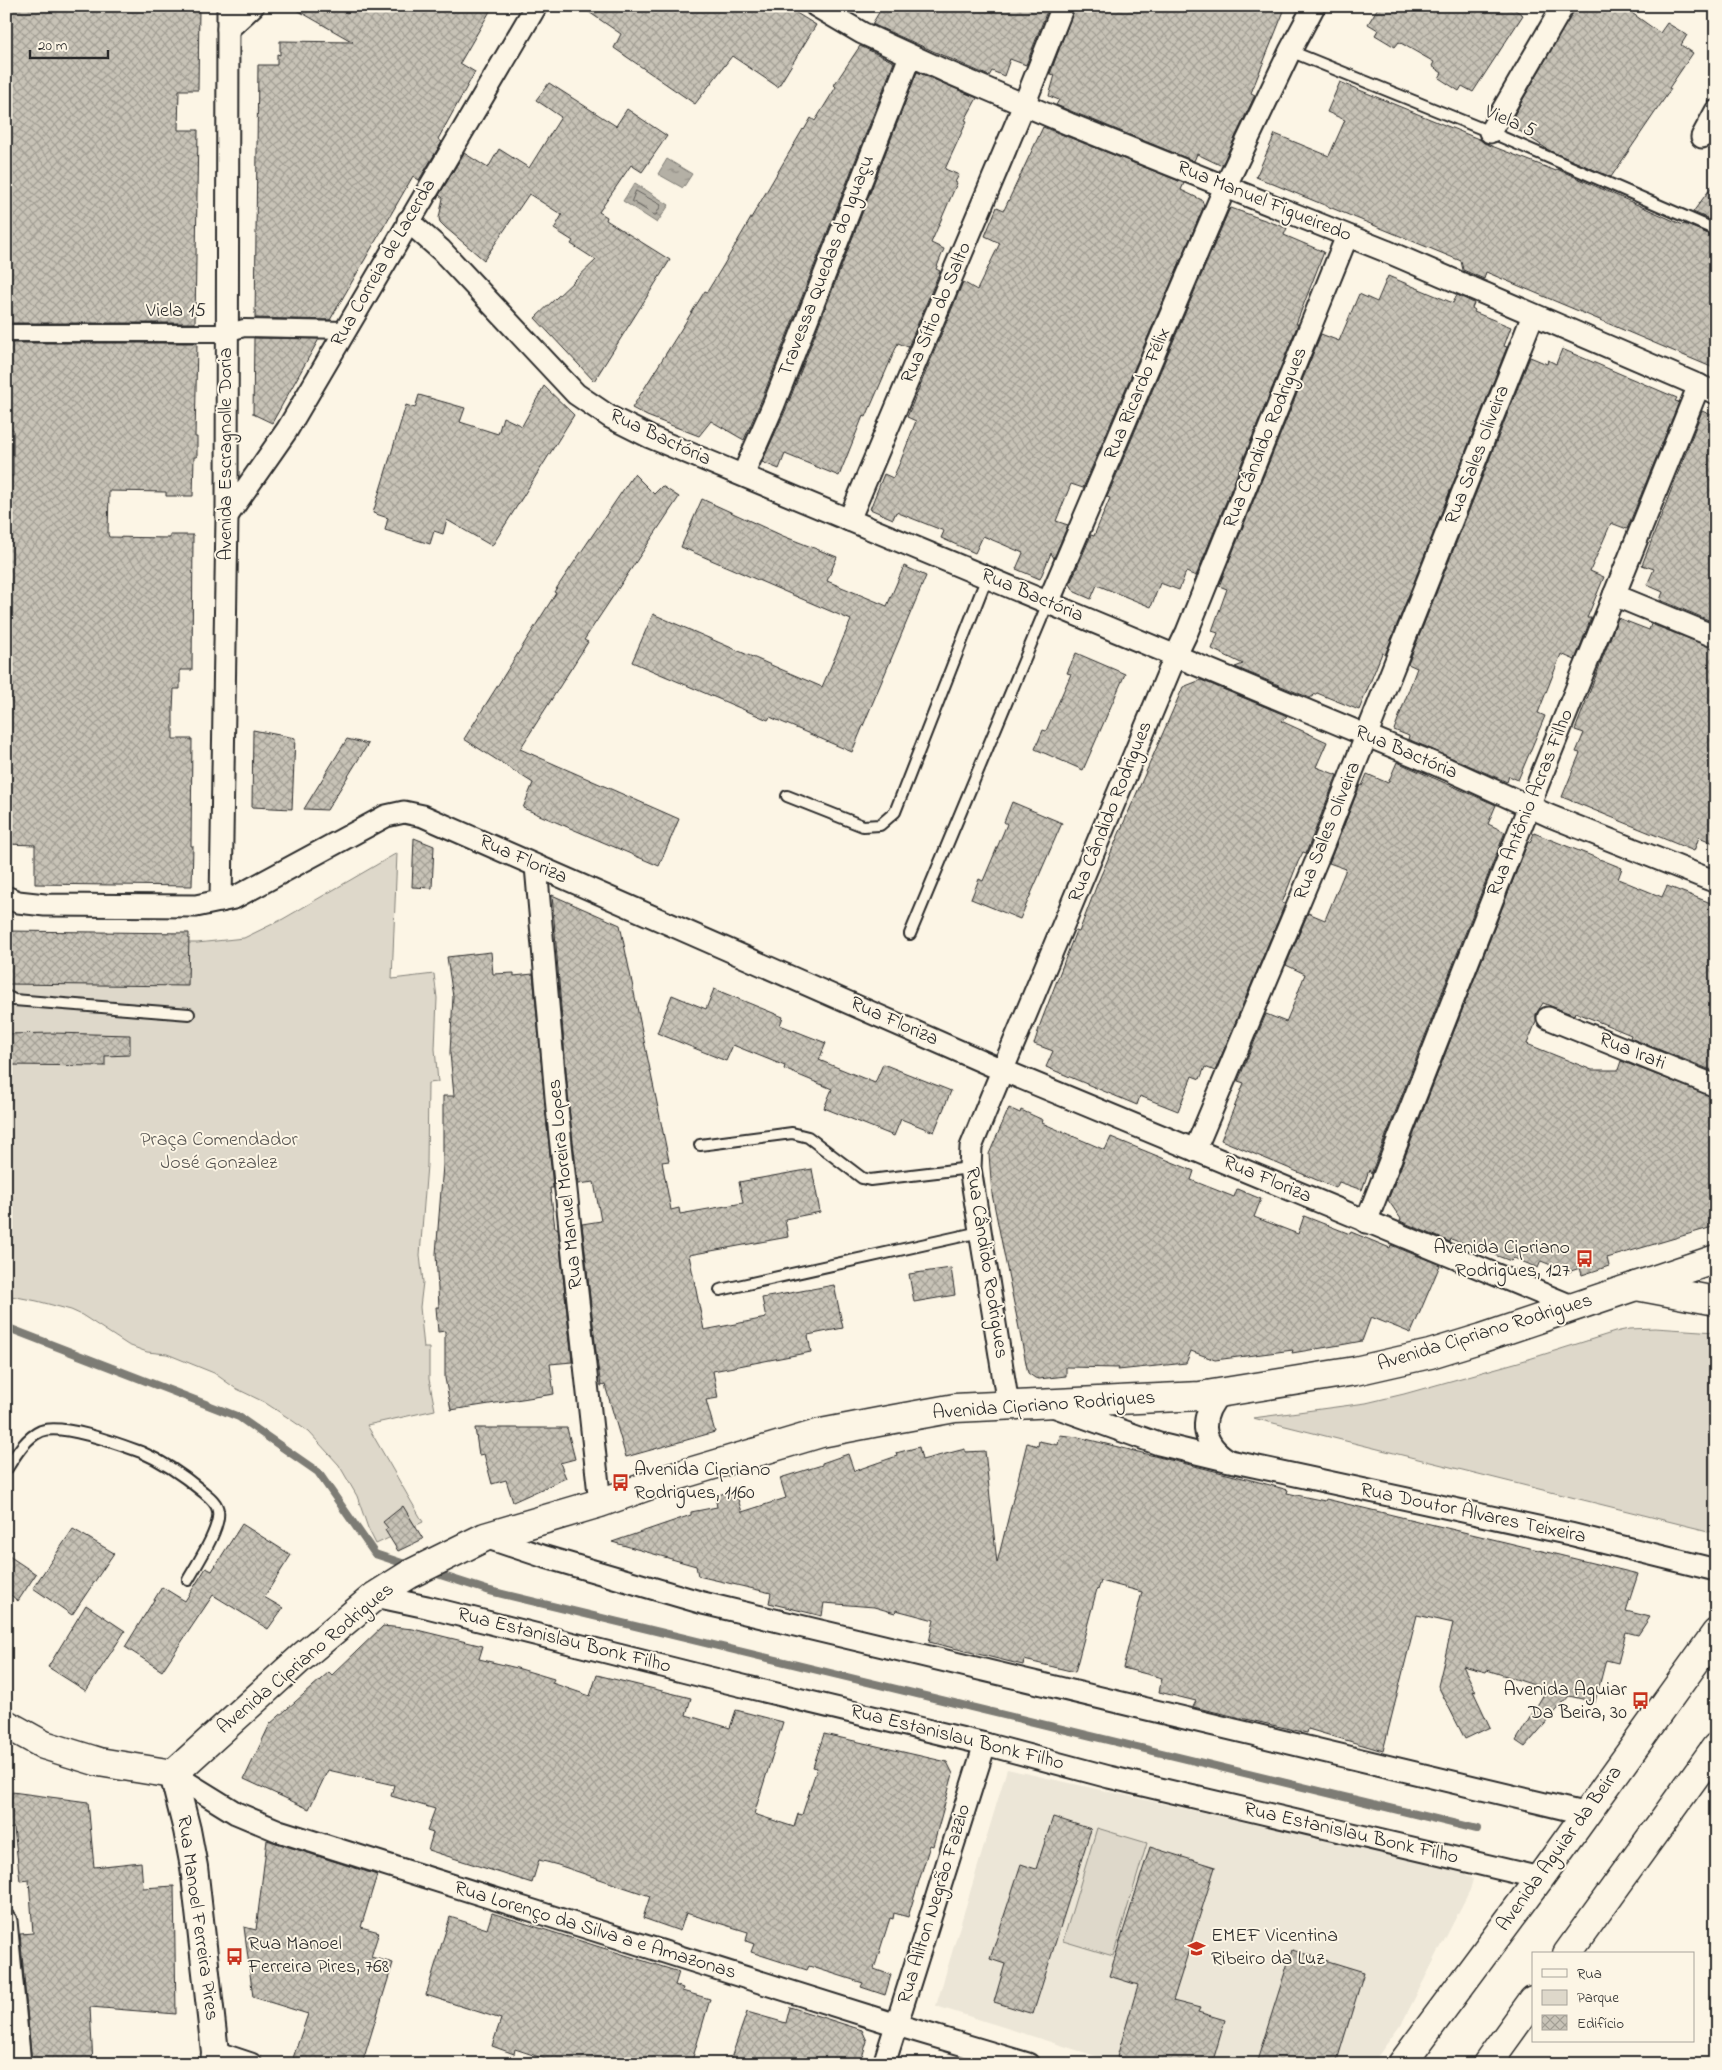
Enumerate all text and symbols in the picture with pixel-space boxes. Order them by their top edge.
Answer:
scale bar [30,28,108,60]
text: 20 m [38,35,68,57]
street label: Viela 5 [1479,98,1540,146]
street label: Travessa Quedas do Iguaçu [771,151,884,381]
street label: Rua Manuel Figueiredo [1172,154,1356,251]
street label: Rua Correia de Lacerda [324,174,444,352]
street label: Rua Sítio do Salto [894,238,980,388]
street label: Viela 15 [145,297,206,326]
street label: Rua Ricardo Félix [1097,323,1179,465]
street label: Rua Cândido Rodrigues [1216,343,1317,533]
street label: Avenida Escragnolle Doria [212,347,242,561]
street label: Rua Sales Oliveira [1438,381,1518,529]
street label: Rua Bactória [604,402,716,474]
street label: Rua Bactória [976,561,1088,631]
street label: Rua Antônio Acras Filho [1480,705,1582,901]
street label: Rua Cândido Rodrigues [1061,717,1162,907]
street label: Rua Bactória [1350,718,1462,788]
street label: Rua Sales Oliveira [1287,757,1369,905]
street label: Rua Floriza [474,828,572,892]
street label: Rua Floriza [845,990,943,1054]
street label: Rua Irati [1594,1025,1670,1079]
street label: Rua Manuel Moreira Lopes [541,1078,591,1290]
park label: Praça Comendador José Gonzalez [140,1126,299,1178]
street label: Rua Floriza [1218,1148,1316,1212]
street label: Rua Cândido Rodrigues [956,1165,1015,1361]
place label: Avenida Cipriano Rodrigues, 127 [1434,1234,1570,1287]
bus stop icon: Avenida Cipriano Rodrigues, 127 [1574,1249,1594,1269]
street label: Avenida Cipriano Rodrigues [1374,1286,1596,1380]
street label: Avenida Cipriano Rodrigues [932,1384,1157,1429]
place label: Avenida Cipriano Rodrigues, 1160 [634,1456,770,1509]
bus stop icon: Avenida Cipriano Rodrigues, 1160 [610,1472,630,1492]
street label: Rua Doutor Àlvares Teixeira [1357,1476,1589,1552]
street label: Avenida Cipriano Rodrigues [211,1576,402,1743]
street label: Rua Estanislau Bonk Filho [454,1600,674,1682]
place label: Avenida Aguiar Da Beira, 30 [1504,1676,1628,1728]
bus stop icon: Avenida Aguiar Da Beira, 30 [1631,1691,1651,1711]
street label: Rua Estanislau Bonk Filho [847,1697,1067,1779]
street label: Avenida Aguiar da Beira [1490,1760,1631,1938]
street label: Rua Estanislau Bonk Filho [1241,1795,1461,1873]
street label: Rua Ailton Negrão Fazzio [891,1801,980,2008]
street label: Rua Manoel Ferreira Pires [168,1814,226,2022]
street label: Rua Lorenço da Silva a e Amazonas [450,1874,740,1988]
place label: EMEF Vicentina Ribeiro da Luz [1211,1922,1338,1974]
place label: Rua Manoel Ferreira Pires, 768 [247,1930,389,1982]
school or university icon: EMEF Vicentina Ribeiro da Luz [1187,1938,1207,1958]
bus stop icon: Rua Manoel Ferreira Pires, 768 [224,1946,244,1966]
legend [1532,1952,1694,2042]
text: Rua [1577,1963,1602,1985]
text: Parque [1577,1987,1619,2009]
text: Edifício [1577,2013,1624,2035]

